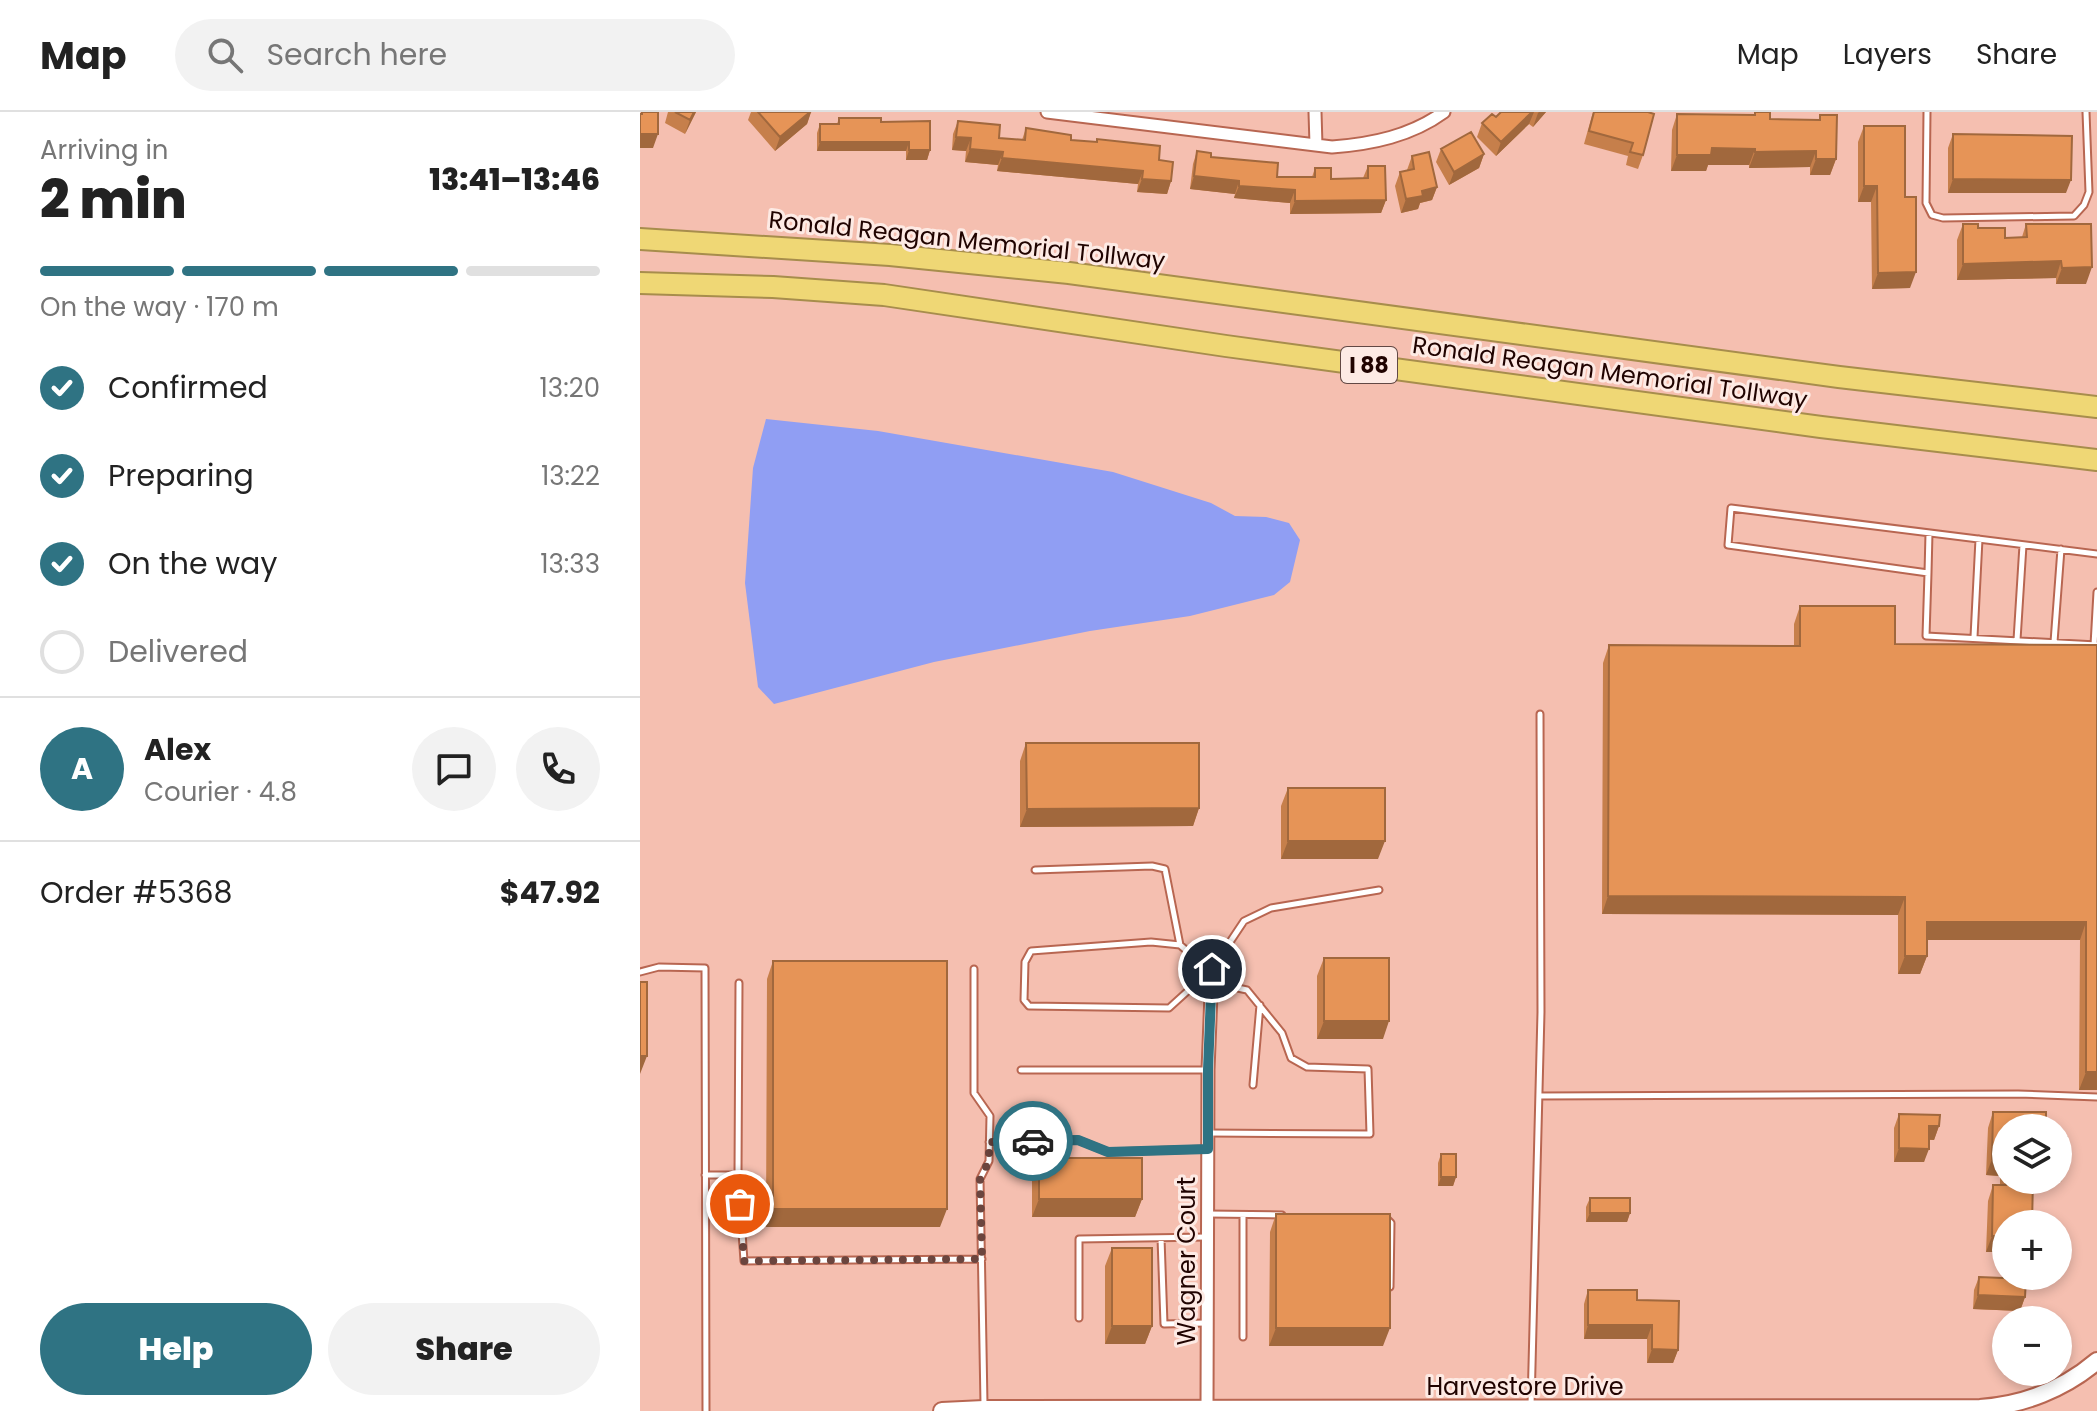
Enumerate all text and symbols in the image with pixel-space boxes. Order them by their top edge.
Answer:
search box [175,19,735,91]
text: Map [40,29,127,82]
icon: search [203,33,247,77]
text: Search here [267,33,447,76]
text: Map [1737,35,1799,74]
text: Layers [1843,35,1932,74]
text: Share [1976,35,2057,74]
text: Arriving in [40,132,169,168]
text: 13:41–13:46 [429,158,600,201]
text: 2 min [40,163,187,236]
street label: Ronald Reagan Memorial Tollway [767,203,1167,277]
text: On the way · 170 m [40,289,279,325]
street label: Ronald Reagan Memorial Tollway [1410,328,1810,416]
road number: I 88 [1341,347,1397,383]
icon: check [40,366,84,410]
text: Confirmed [108,366,268,409]
text: 13:20 [540,370,600,406]
icon: check [40,454,84,498]
text: Preparing [108,454,254,497]
text: 13:22 [541,458,600,494]
icon: check [40,542,84,586]
text: On the way [108,542,277,585]
text: 13:33 [540,546,600,582]
text: Delivered [108,630,248,673]
button: chat [412,727,496,811]
button: phone [516,727,600,811]
text: Alex [144,728,211,771]
text: A [71,747,93,790]
text: Courier · 4.8 [144,774,297,810]
text: Order #5368 [40,871,233,914]
text: $47.92 [500,871,600,914]
pin [1178,935,1246,1003]
icon: home [1190,947,1234,991]
courier [993,1101,1073,1181]
map controls [1992,1114,2072,1386]
button: layers [1992,1114,2072,1194]
icon: car [1011,1119,1055,1163]
pin [706,1170,774,1238]
street label: Wagner Court [1170,1177,1203,1345]
icon: bag [718,1182,762,1226]
button: + [1992,1210,2072,1290]
button: Help [40,1303,312,1395]
button: Share [328,1303,600,1395]
button: − [1992,1306,2072,1386]
street label: Harvestore Drive [1426,1370,1624,1403]

